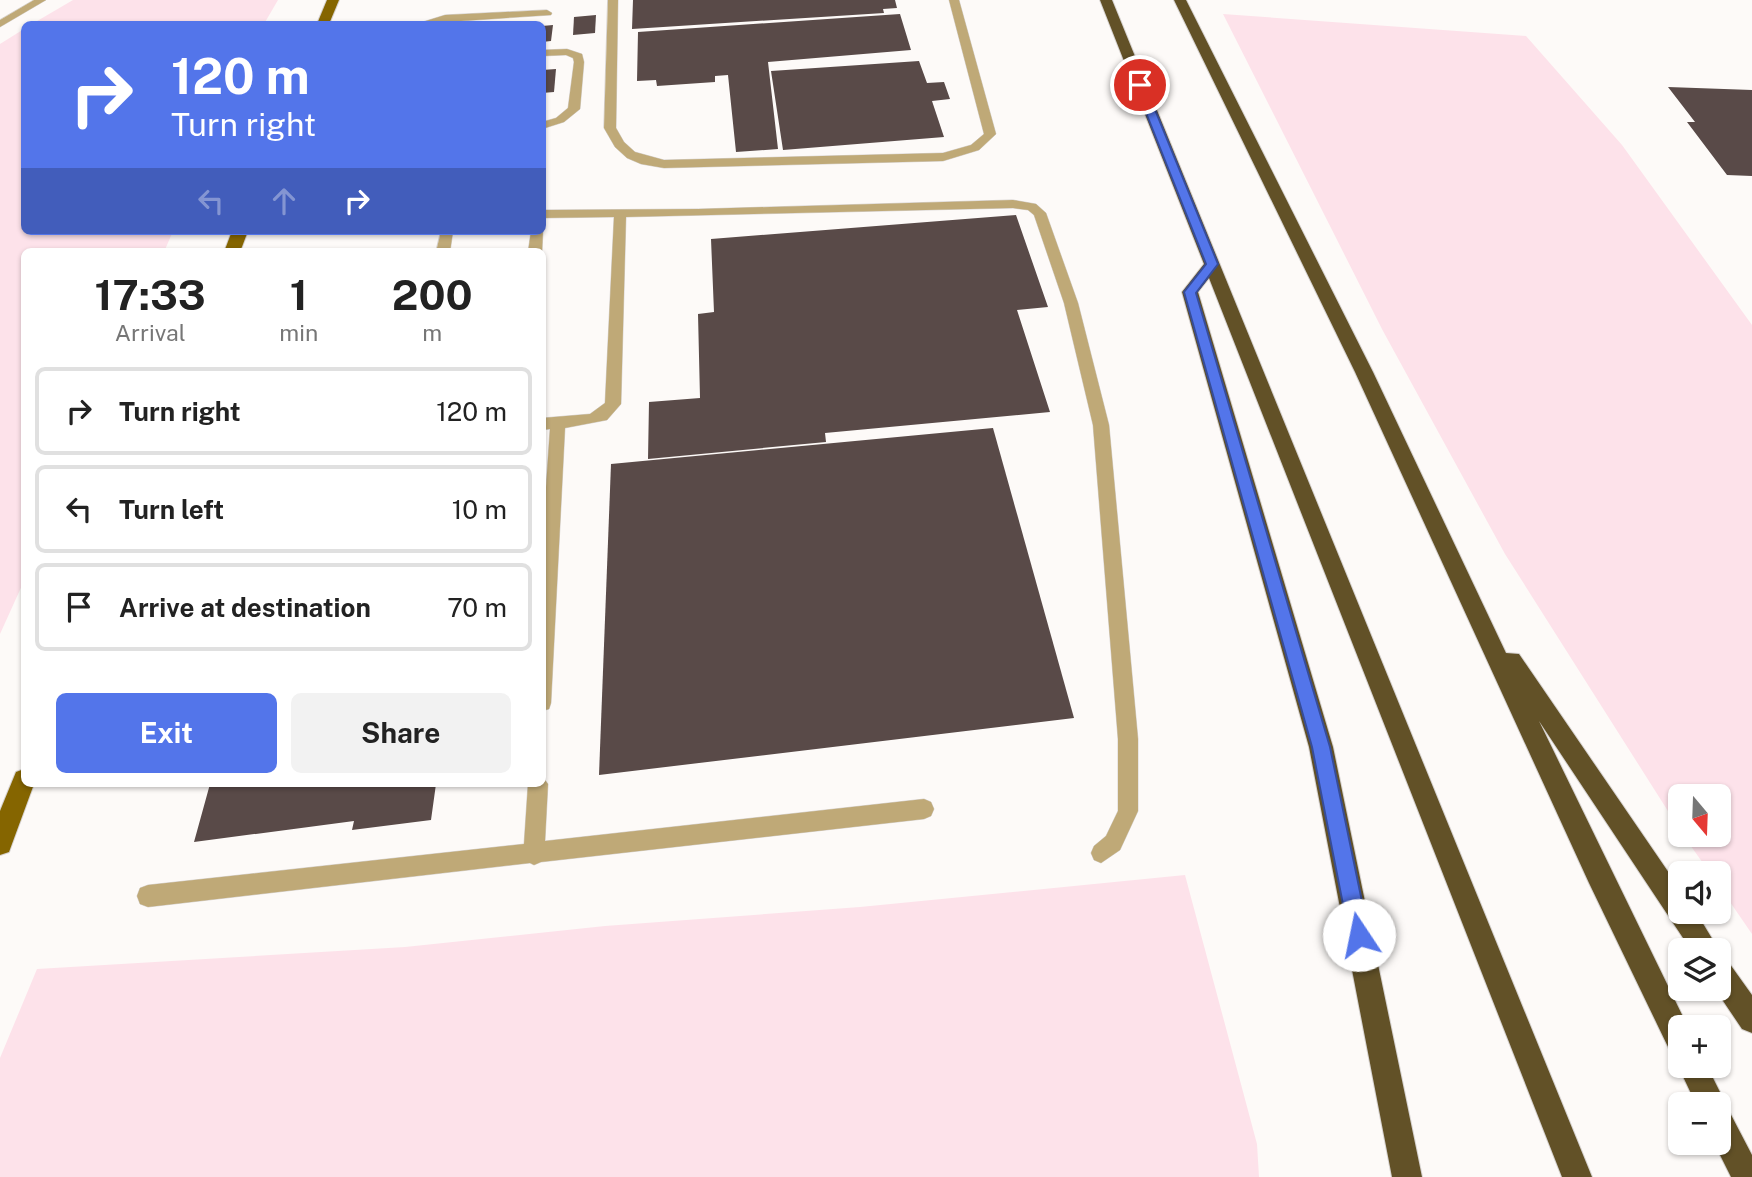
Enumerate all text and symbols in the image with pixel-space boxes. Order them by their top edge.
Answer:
text: 120 m [171,47,310,105]
icon: right [56,49,147,140]
pin [1110,55,1170,115]
icon: arrive [1121,66,1159,104]
text: Turn right [171,106,316,143]
icon: left [192,182,230,220]
icon: ahead [265,182,303,220]
icon: right [338,182,376,220]
text: 17:33 [94,270,206,319]
text: 1 [290,270,308,319]
text: 200 [392,270,472,319]
text: Arrival [115,319,186,346]
text: min [279,319,318,346]
text: m [422,319,442,346]
icon: right [60,392,98,430]
text: Turn right [119,396,241,427]
text: 120 m [436,396,507,427]
icon: left [60,490,98,528]
text: Turn left [119,494,224,525]
text: 10 m [452,494,507,525]
icon: arrive [60,588,98,626]
text: Arrive at destination [119,592,371,623]
text: 70 m [447,592,507,623]
button: Exit [56,693,277,773]
button: Share [291,693,511,773]
north arrow [1668,784,1731,847]
map controls [1668,784,1731,1155]
button: sound [1668,861,1731,924]
position arrow [1322,898,1396,972]
button: layers [1668,938,1731,1001]
button: + [1668,1015,1731,1078]
button: − [1668,1092,1731,1155]

